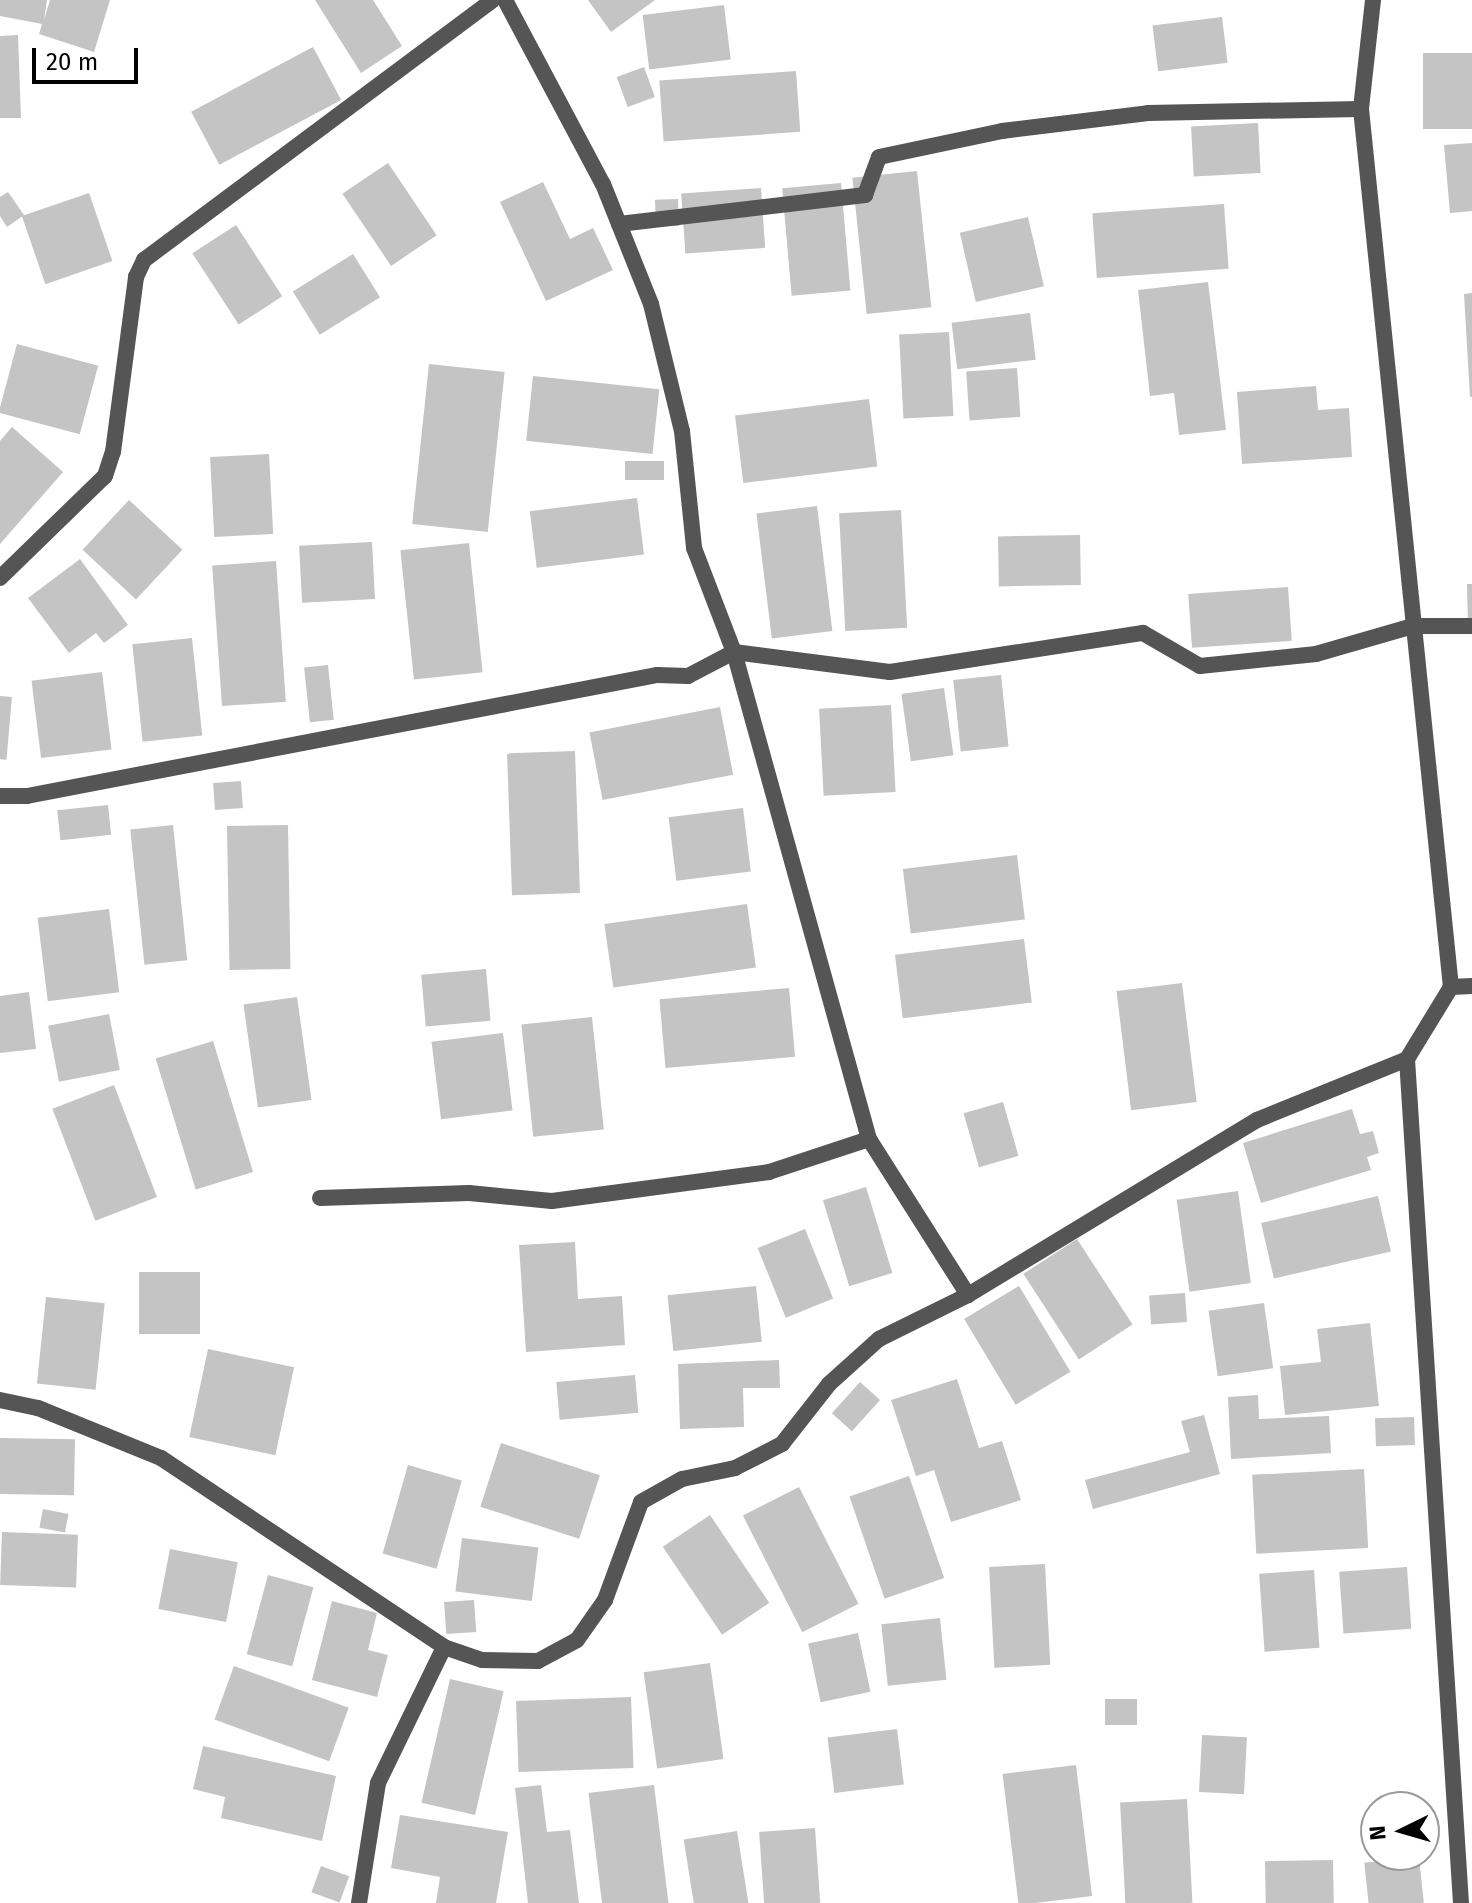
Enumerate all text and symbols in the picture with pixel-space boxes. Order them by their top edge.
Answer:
scale bar [36,32,142,82]
text: 20 m [46,48,98,76]
north arrow [1360,1791,1440,1871]
text: N [1364,1825,1392,1841]

